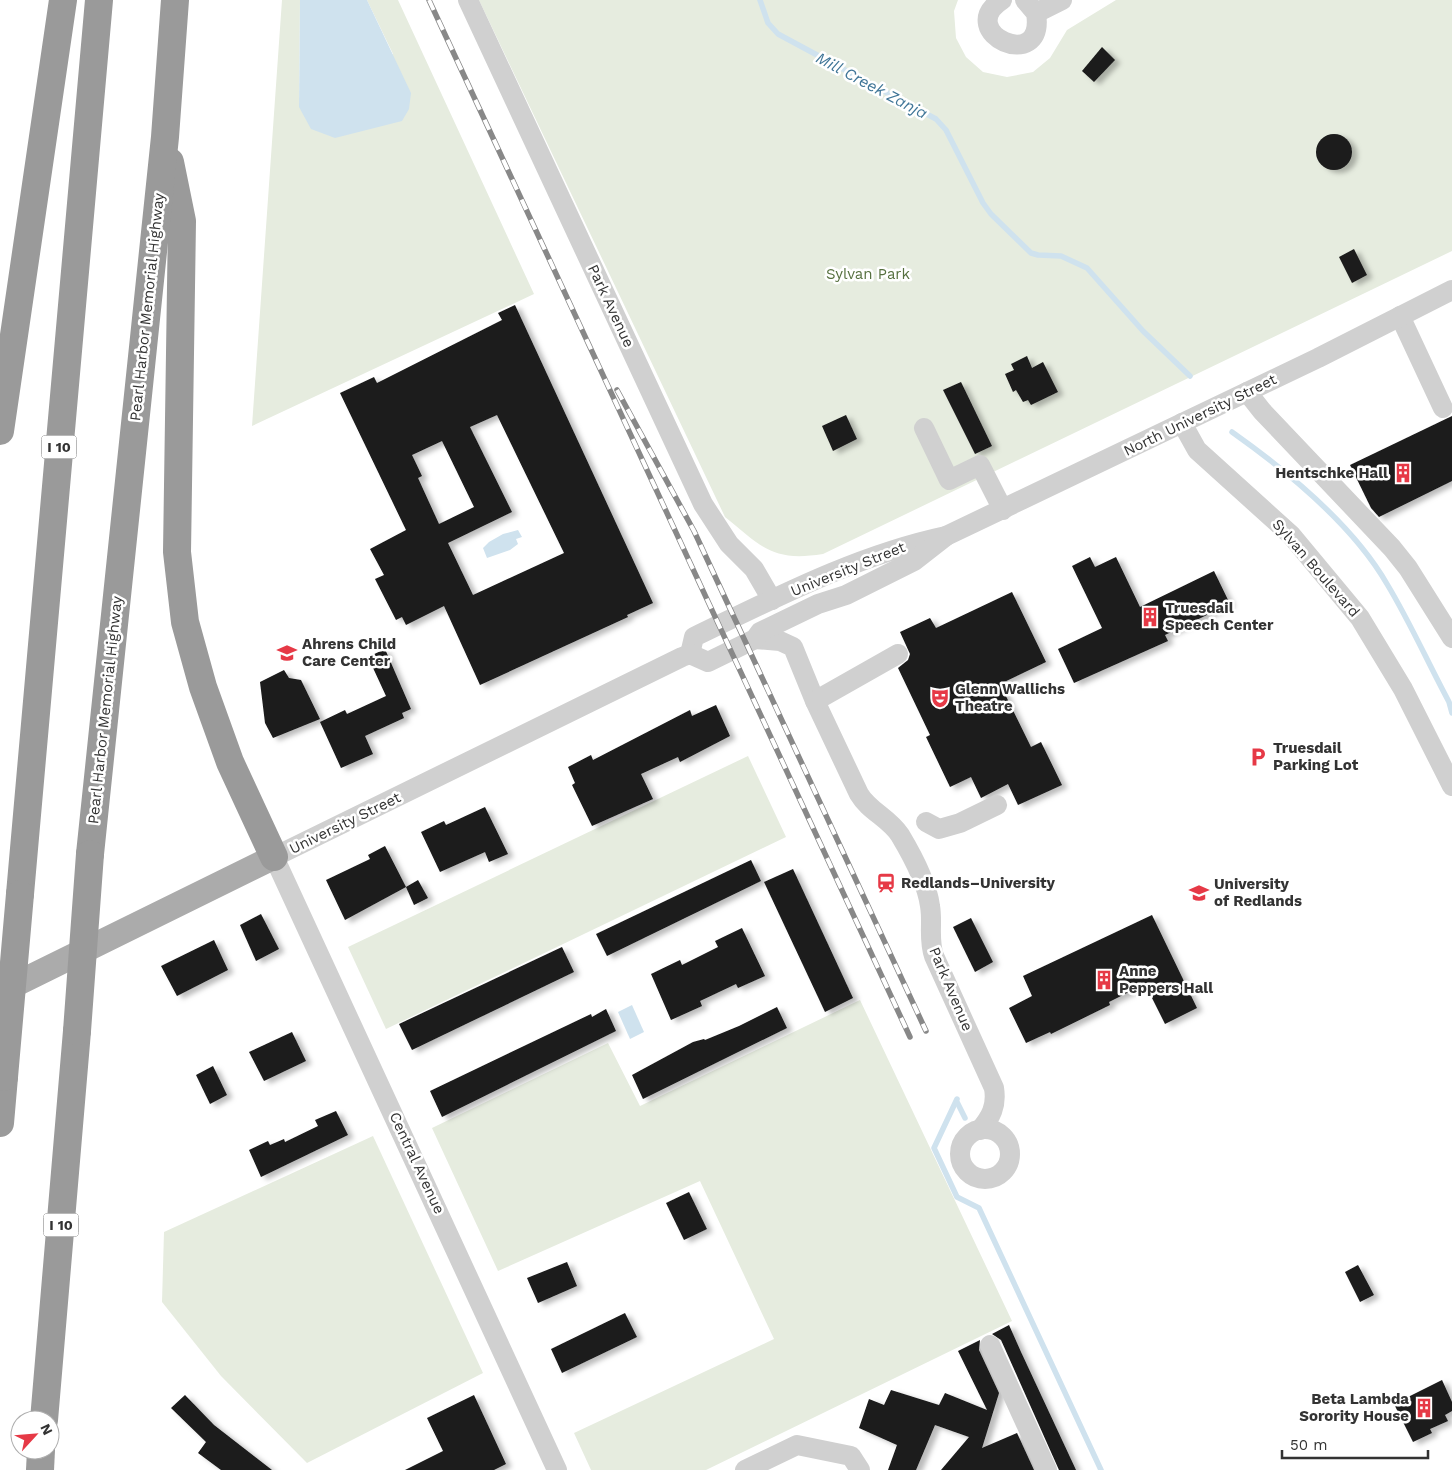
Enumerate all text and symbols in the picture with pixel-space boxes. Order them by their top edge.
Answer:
water label: Mill Creek Zanja [813,48,931,123]
street label: Pearl Harbor Memorial Highway [126,192,168,422]
street label: Park Avenue [584,262,638,350]
park label: Sylvan Park [826,265,911,283]
street label: North University Street [1120,370,1280,460]
road number: I 10 [42,436,76,458]
building icon: Hentschke Hall [1392,462,1414,484]
place label: Hentschke Hall [1275,464,1388,482]
street label: Sylvan Boulevard [1268,515,1364,621]
street label: University Street [788,538,909,600]
street label: Pearl Harbor Memorial Highway [84,595,126,825]
place label: Truesdail Speech Center [1165,599,1274,634]
building icon: Truesdail Speech Center [1139,606,1161,628]
place label: Ahrens Child Care Center [302,635,396,670]
school or university icon: Ahrens Child Care Center [276,642,298,664]
place label: Glenn Wallichs Theatre [955,680,1065,715]
theatre icon: Glenn Wallichs Theatre [929,687,951,709]
place label: Truesdail Parking Lot [1273,739,1359,774]
parking icon: Truesdail Parking Lot [1247,746,1269,768]
street label: University Street [286,788,404,858]
station icon: Redlands–University [875,872,897,894]
place label: Redlands–University [901,874,1056,892]
place label: University of Redlands [1214,875,1302,910]
school or university icon: University of Redlands [1188,882,1210,904]
street label: Park Avenue [925,944,977,1034]
place label: Anne Peppers Hall [1119,962,1213,997]
building icon: Anne Peppers Hall [1093,969,1115,991]
street label: Central Avenue [386,1109,448,1217]
road number: I 10 [44,1214,78,1236]
place label: Beta Lambda Sorority House [1299,1390,1409,1425]
building icon: Beta Lambda Sorority House [1413,1397,1435,1419]
north arrow [10,1410,60,1460]
text: N [37,1421,56,1437]
scale bar [1282,1428,1428,1460]
text: 50 m [1290,1436,1327,1454]

